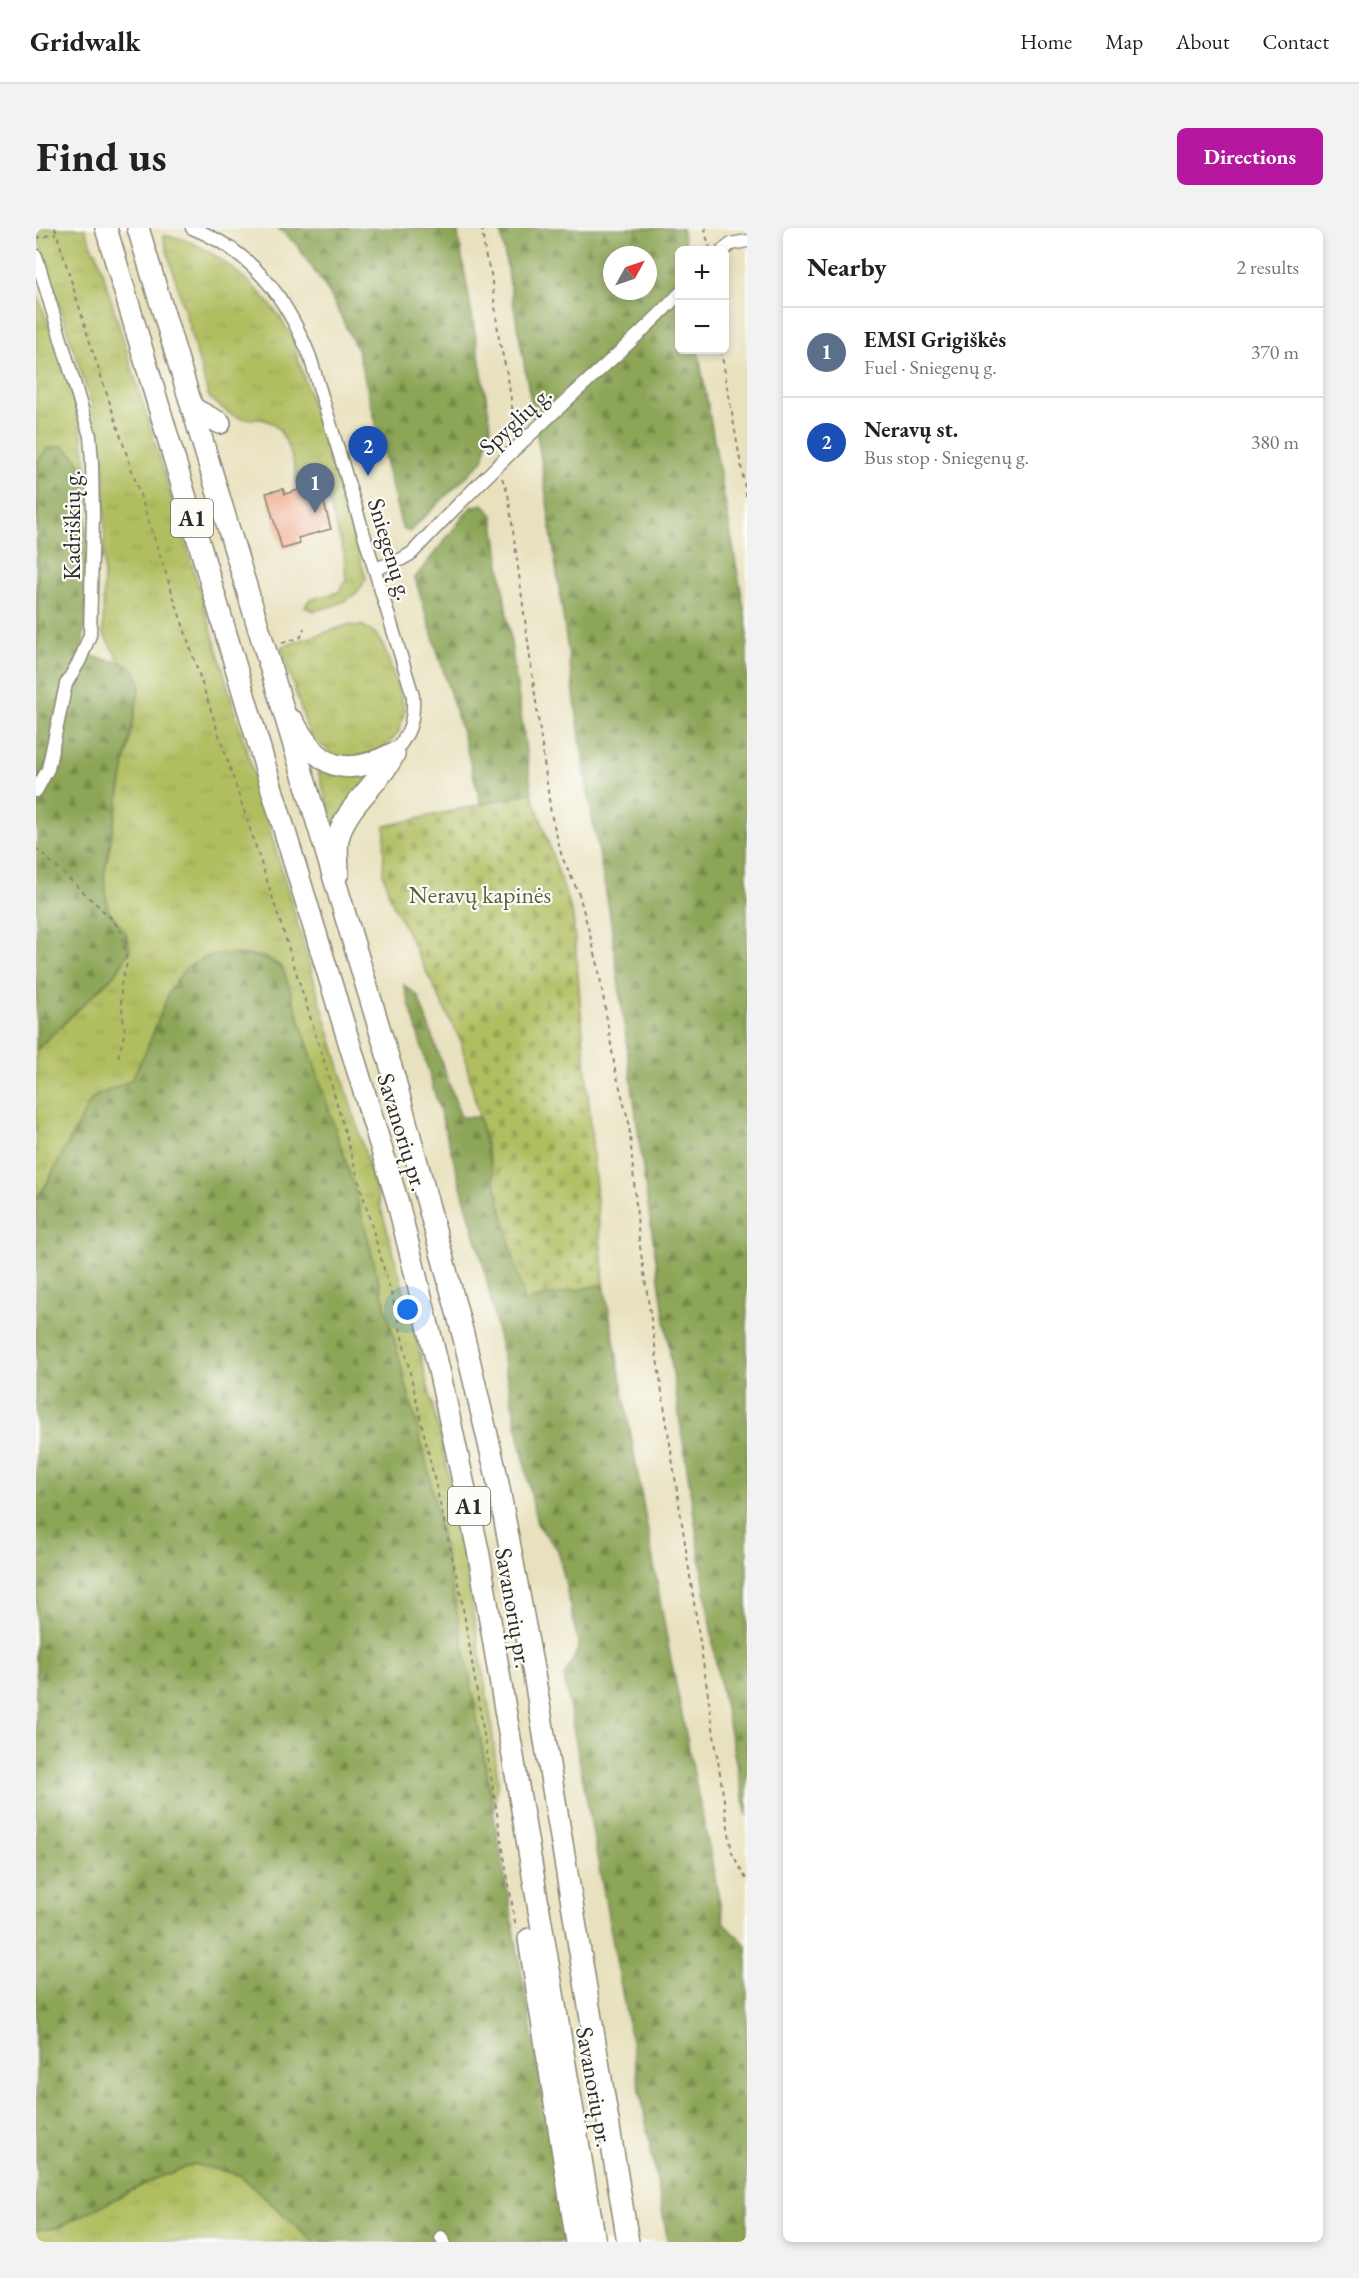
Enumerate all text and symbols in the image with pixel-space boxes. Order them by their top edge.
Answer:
text: Gridwalk [30,23,141,59]
text: Home [1020,28,1072,55]
text: Map [1105,28,1143,55]
text: About [1176,28,1229,55]
text: Contact [1262,28,1329,55]
button: Directions [1177,128,1323,185]
text: Find us [36,129,167,184]
north arrow [603,246,657,300]
map controls [675,246,729,354]
button: + [675,246,729,300]
text: Nearby [807,250,887,284]
text: 2 results [1236,254,1299,280]
button: − [675,300,729,354]
text: EMSI Grigiškės [864,325,1006,354]
text: 1 [821,339,832,365]
text: 370 m [1251,339,1299,365]
text: Fuel · Sniegenų g. [864,354,997,380]
street label: Spyglių g. [472,378,558,462]
text: Neravų st. [864,415,958,444]
pin: 2 [348,426,388,476]
text: 2 [821,429,832,455]
text: 380 m [1251,429,1299,455]
text: Bus stop · Sniegenų g. [864,444,1029,470]
pin: 1 [296,464,334,513]
street label: Kadriškių g. [56,470,87,580]
street label: Sniegenų g. [361,494,421,604]
road number: A1 [171,499,213,537]
park label: Neravų kapinės [409,879,551,910]
street label: Savanorių pr. [370,1069,436,1195]
your location [393,1295,422,1324]
road number: A1 [448,1487,490,1525]
street label: Savanorių pr. [488,1545,540,1671]
street label: Savanorių pr. [569,2024,621,2150]

